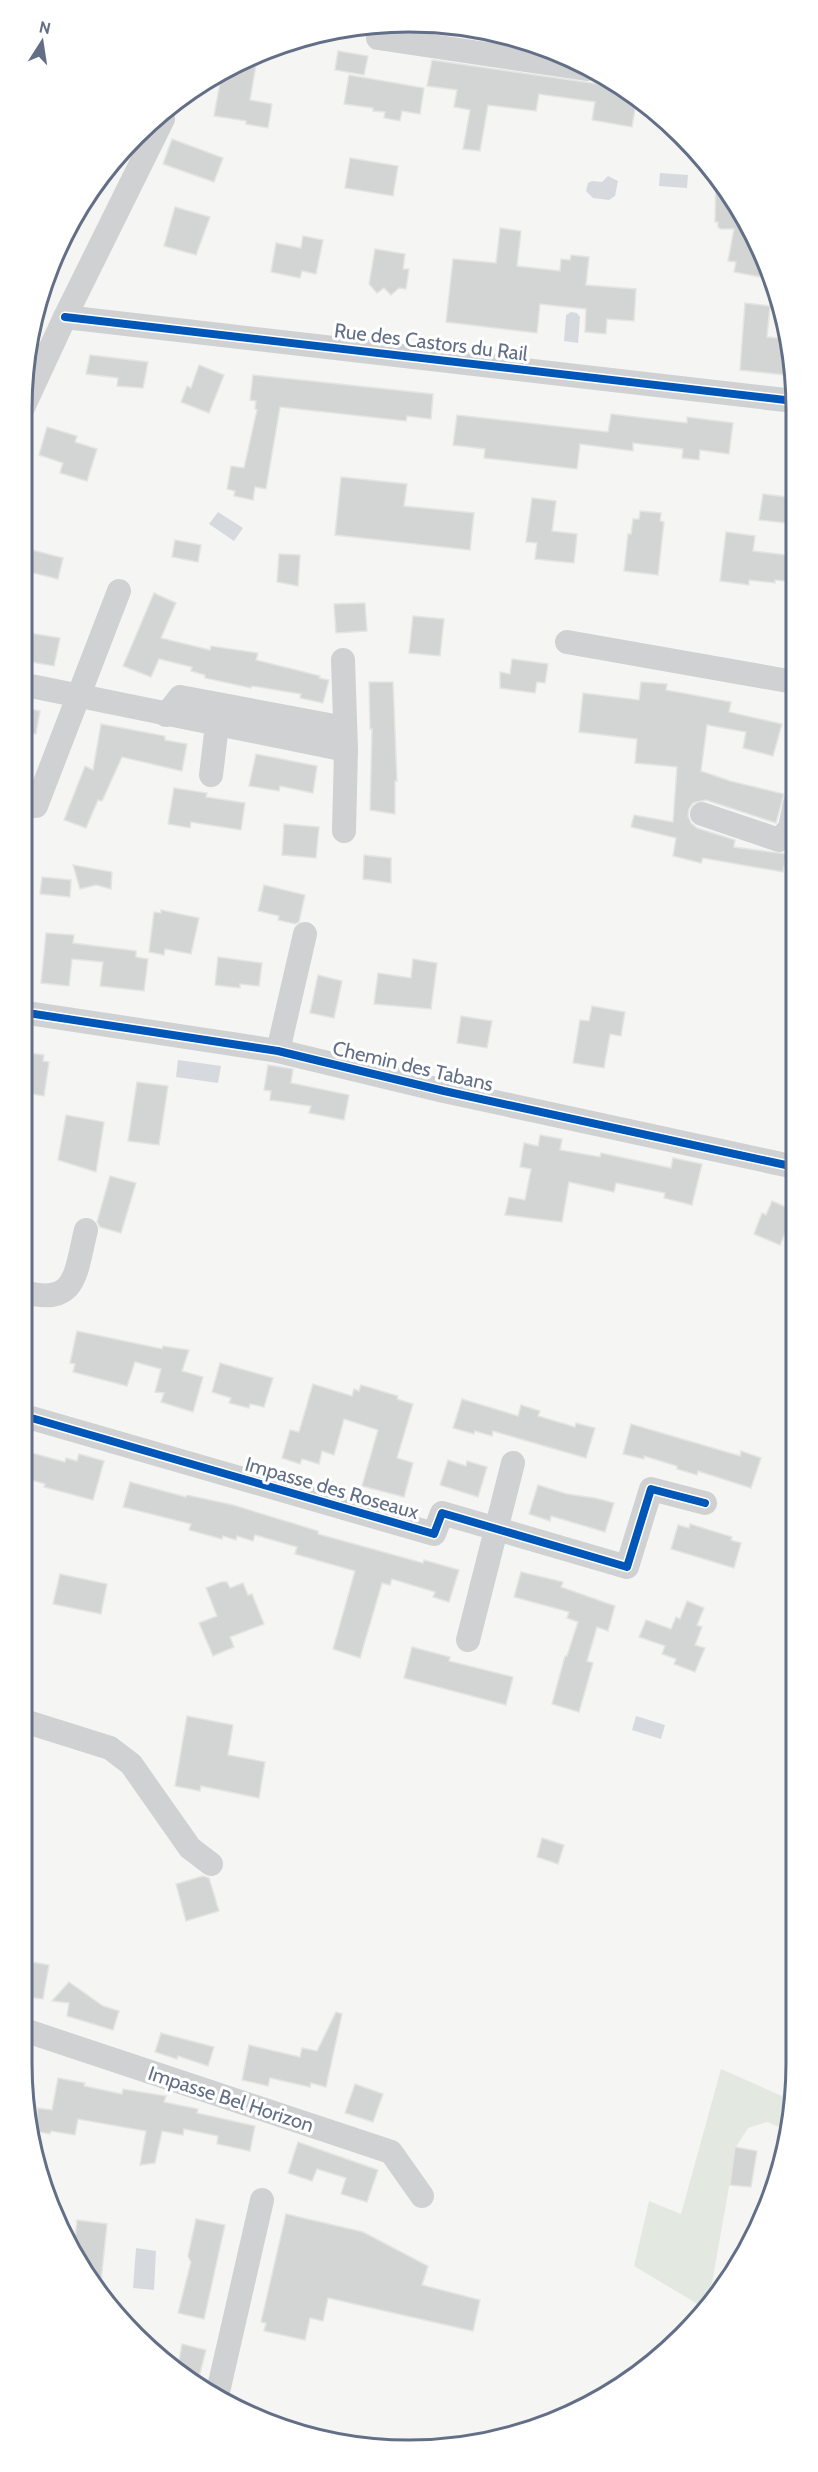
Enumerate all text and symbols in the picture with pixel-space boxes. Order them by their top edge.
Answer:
north arrow [12,12,72,72]
text: N [38,17,53,38]
street label: Rue des Castors du Rail [333,318,529,366]
street label: Chemin des Tabans [330,1036,496,1096]
street label: Impasse des Roseaux [242,1452,422,1524]
street label: Impasse Bel Horizon [145,2061,317,2137]

